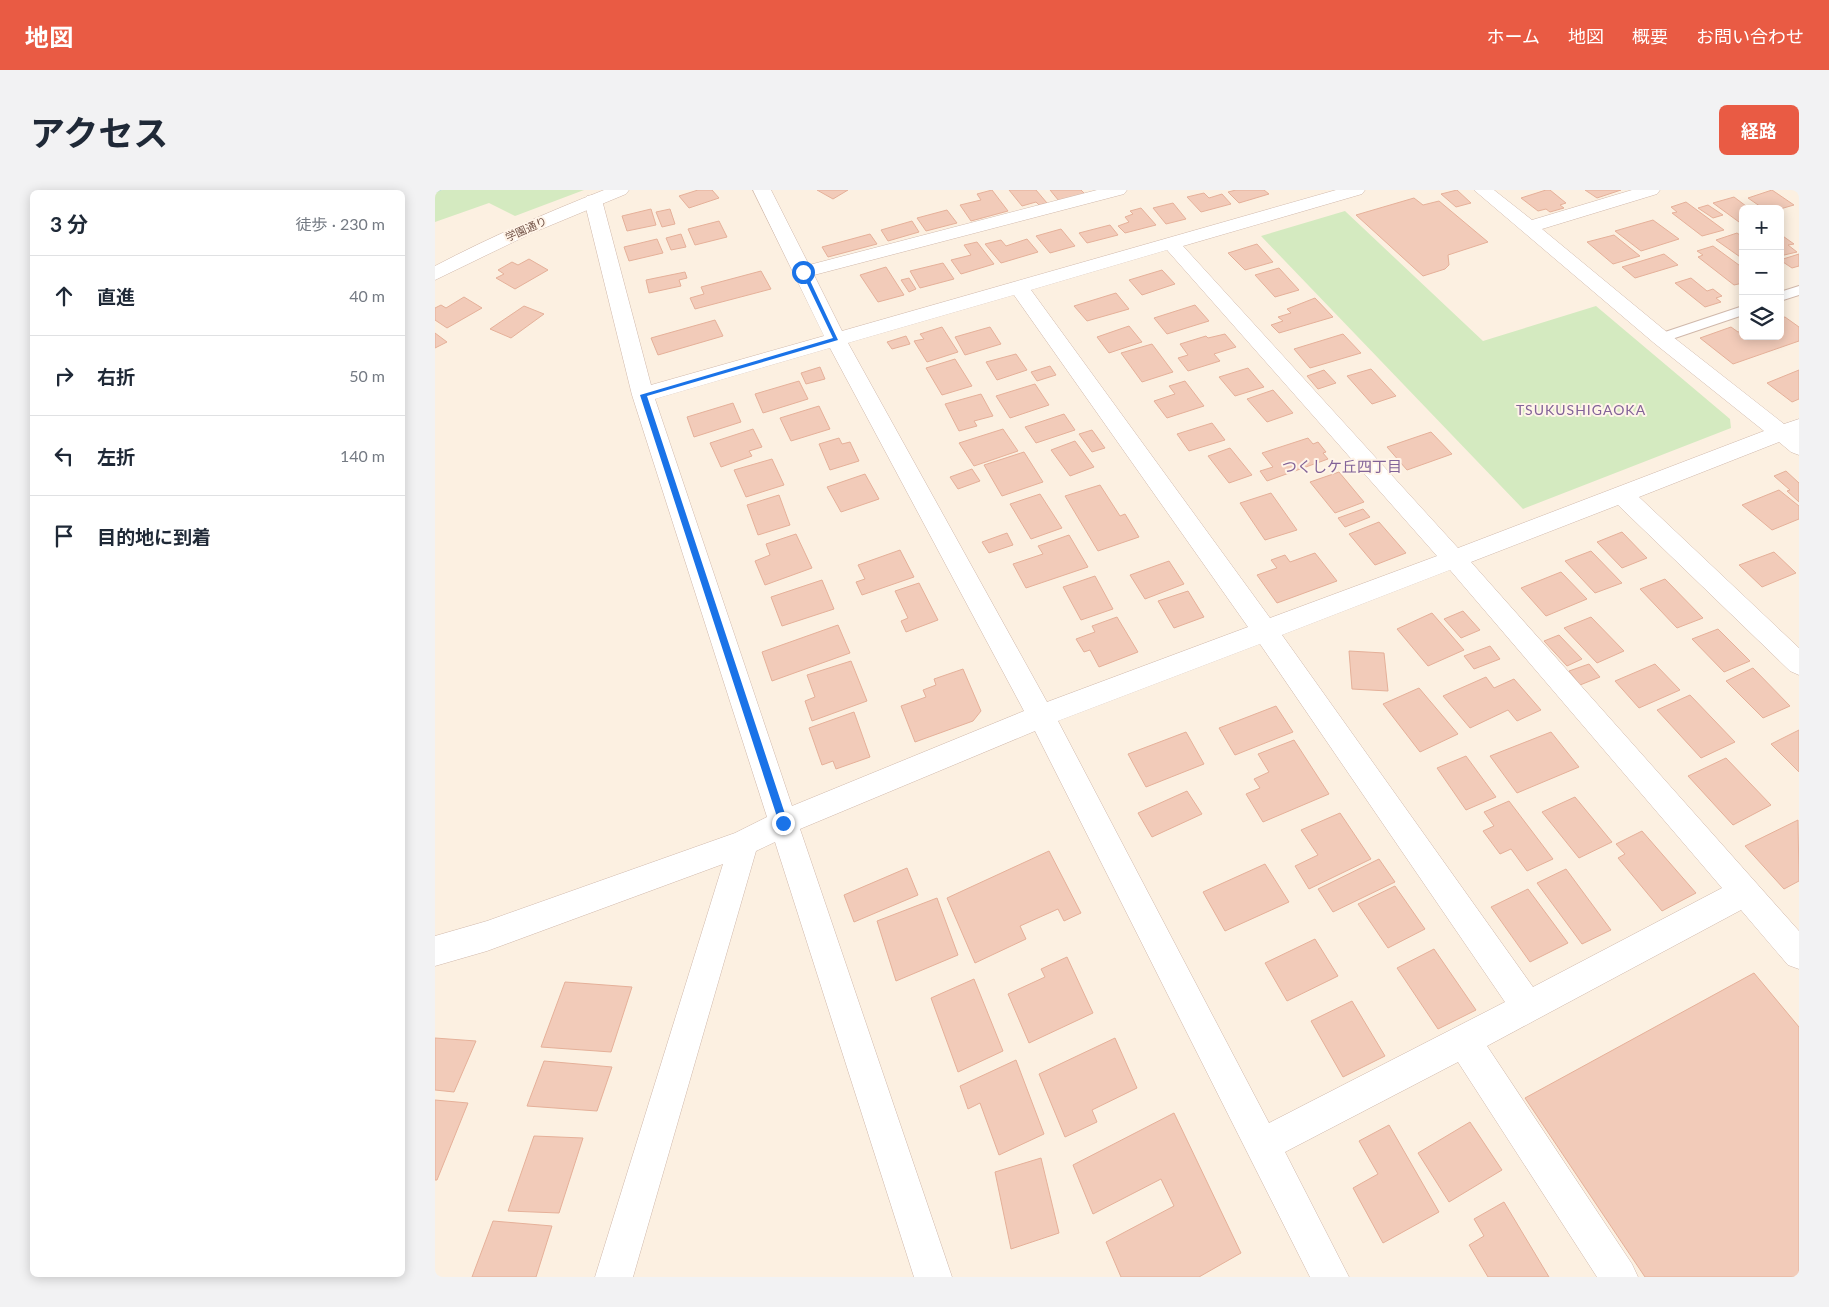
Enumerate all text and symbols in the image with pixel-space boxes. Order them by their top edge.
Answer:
text: 地図 [25,22,73,51]
text: ホーム [1487,25,1540,47]
text: 地図 [1568,25,1604,47]
text: 概要 [1632,25,1668,47]
text: お問い合わせ [1696,25,1804,47]
button: 経路 [1719,105,1799,155]
text: アクセス [30,111,168,153]
map controls [1739,205,1784,340]
button: + [1739,205,1784,250]
text: 3 分 [50,211,88,236]
text: 徒歩 · 230 m [296,214,385,233]
street label: 学園通り [503,214,549,243]
button: − [1739,250,1784,295]
route start [792,261,815,284]
icon: ahead [50,282,78,310]
text: 直進 [97,285,135,308]
text: 40 m [349,286,385,305]
button: layers [1739,295,1784,340]
icon: right [50,362,78,390]
text: 右折 [97,365,135,388]
text: 50 m [349,366,385,385]
district label: TSUKUSHIGAOKA [1516,401,1646,418]
icon: left [50,442,78,470]
text: 左折 [97,445,135,468]
text: 140 m [340,446,385,465]
district label: つくしケ丘四丁目 [1282,457,1402,475]
icon: arrive [50,522,78,550]
text: 目的地に到着 [97,525,211,548]
route end [772,812,795,835]

